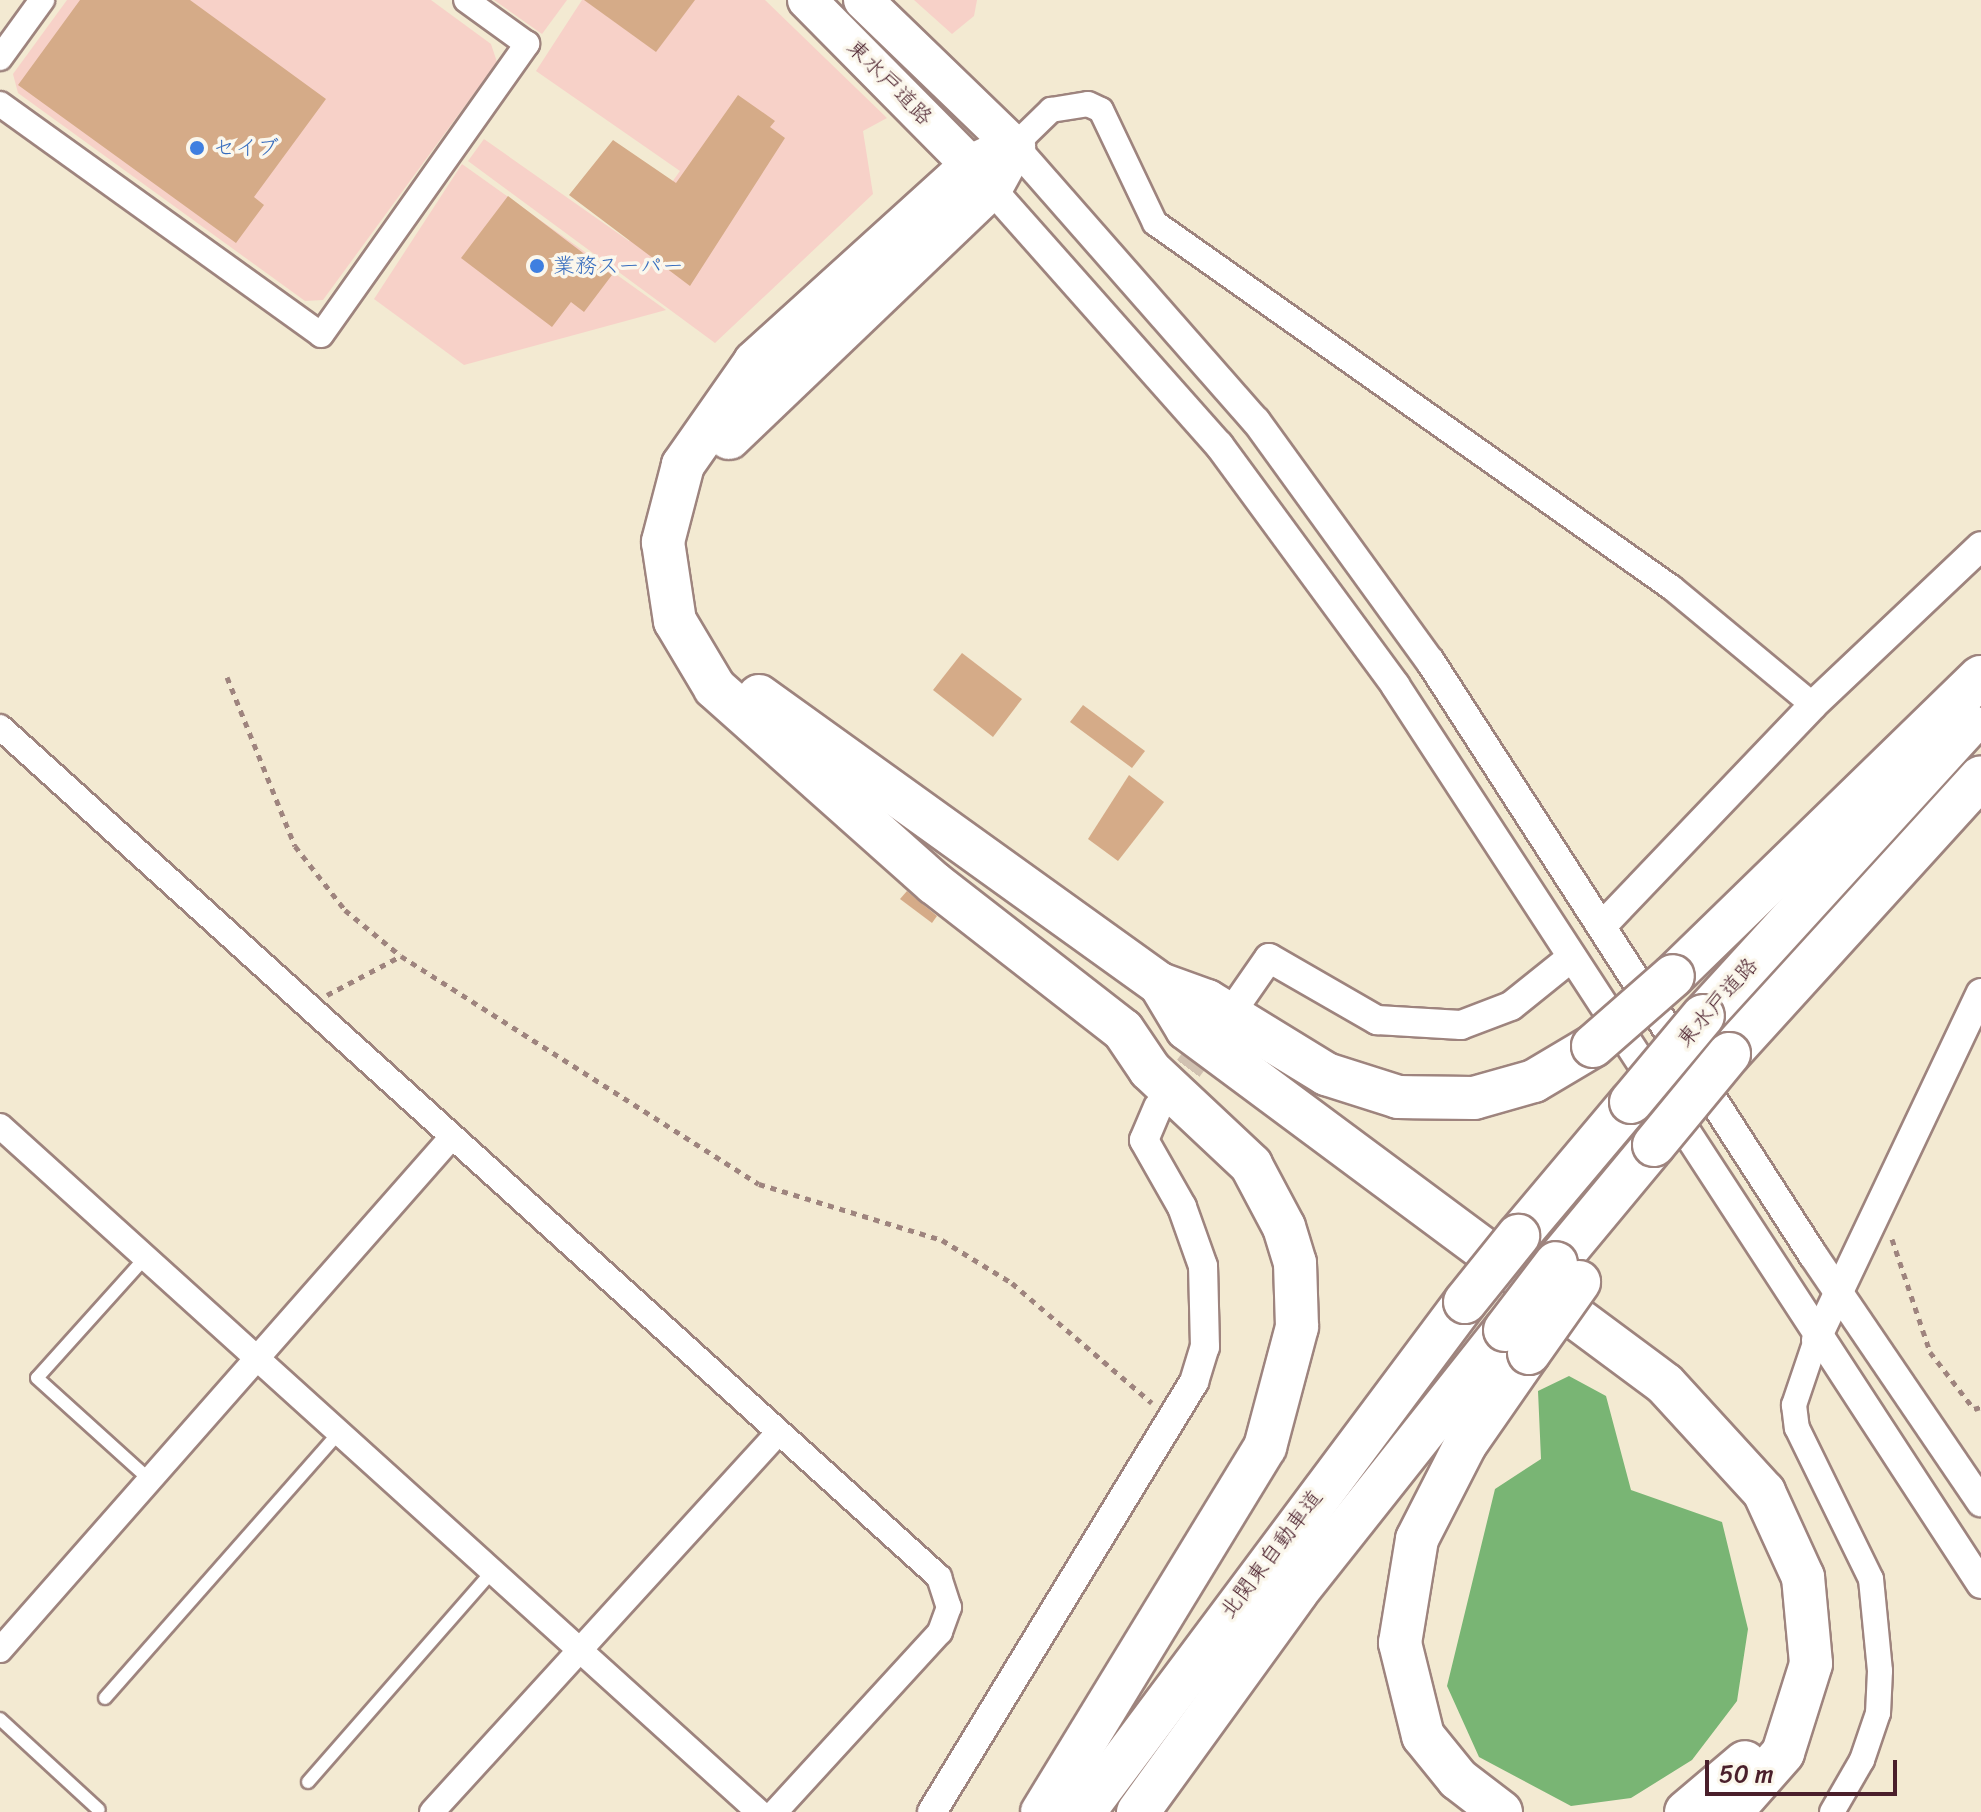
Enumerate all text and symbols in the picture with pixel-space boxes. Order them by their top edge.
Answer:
street label: 東水戸道路 [842,34,938,130]
place label: セイブ [213,135,279,161]
marker: セイブ [188,139,206,157]
place label: 業務スーパー [553,253,684,279]
marker: 業務スーパー [528,257,546,275]
street label: 東水戸道路 [1671,952,1763,1052]
street label: 北関東自動車道 [1214,1485,1328,1623]
scale bar [1709,1744,1901,1794]
text: 50 m [1719,1753,1774,1795]

